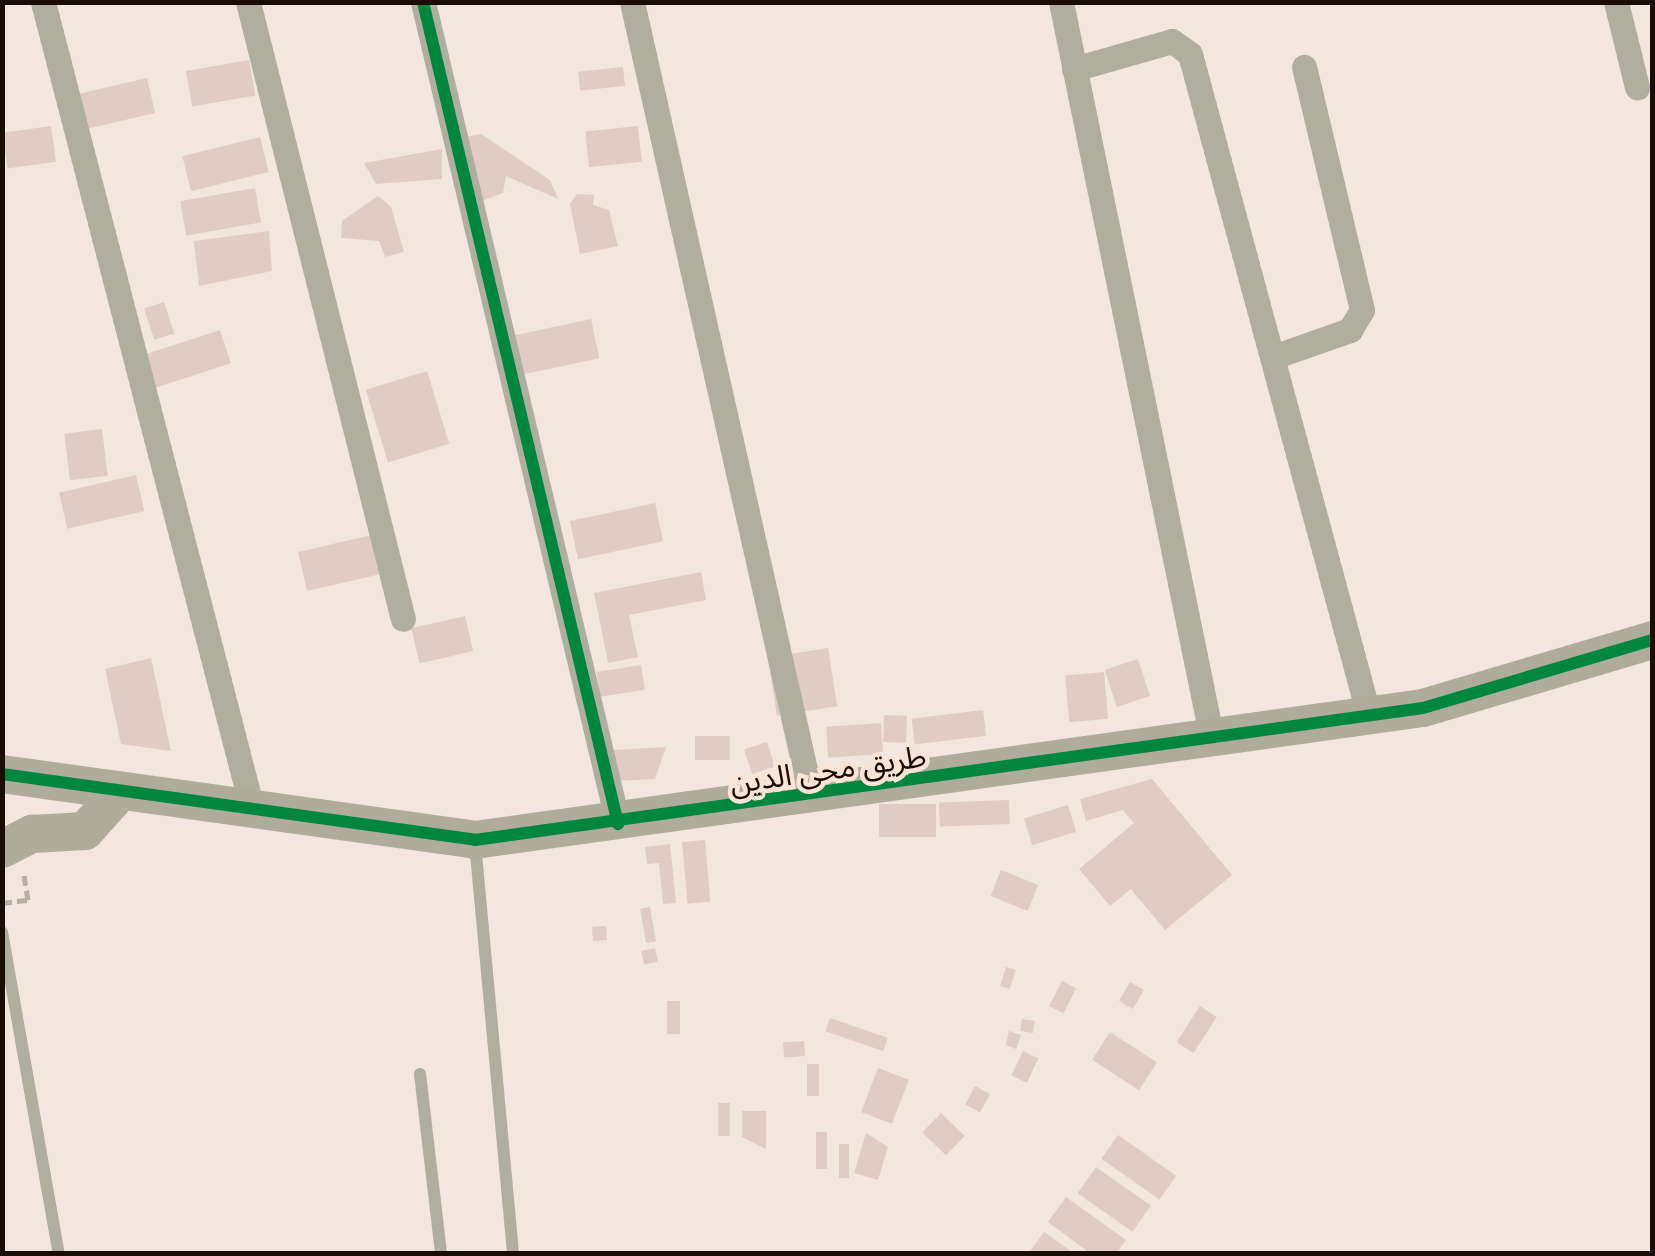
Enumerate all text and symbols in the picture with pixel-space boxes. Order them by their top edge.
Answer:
street label: طريق محى الدين [728,737,928,801]

